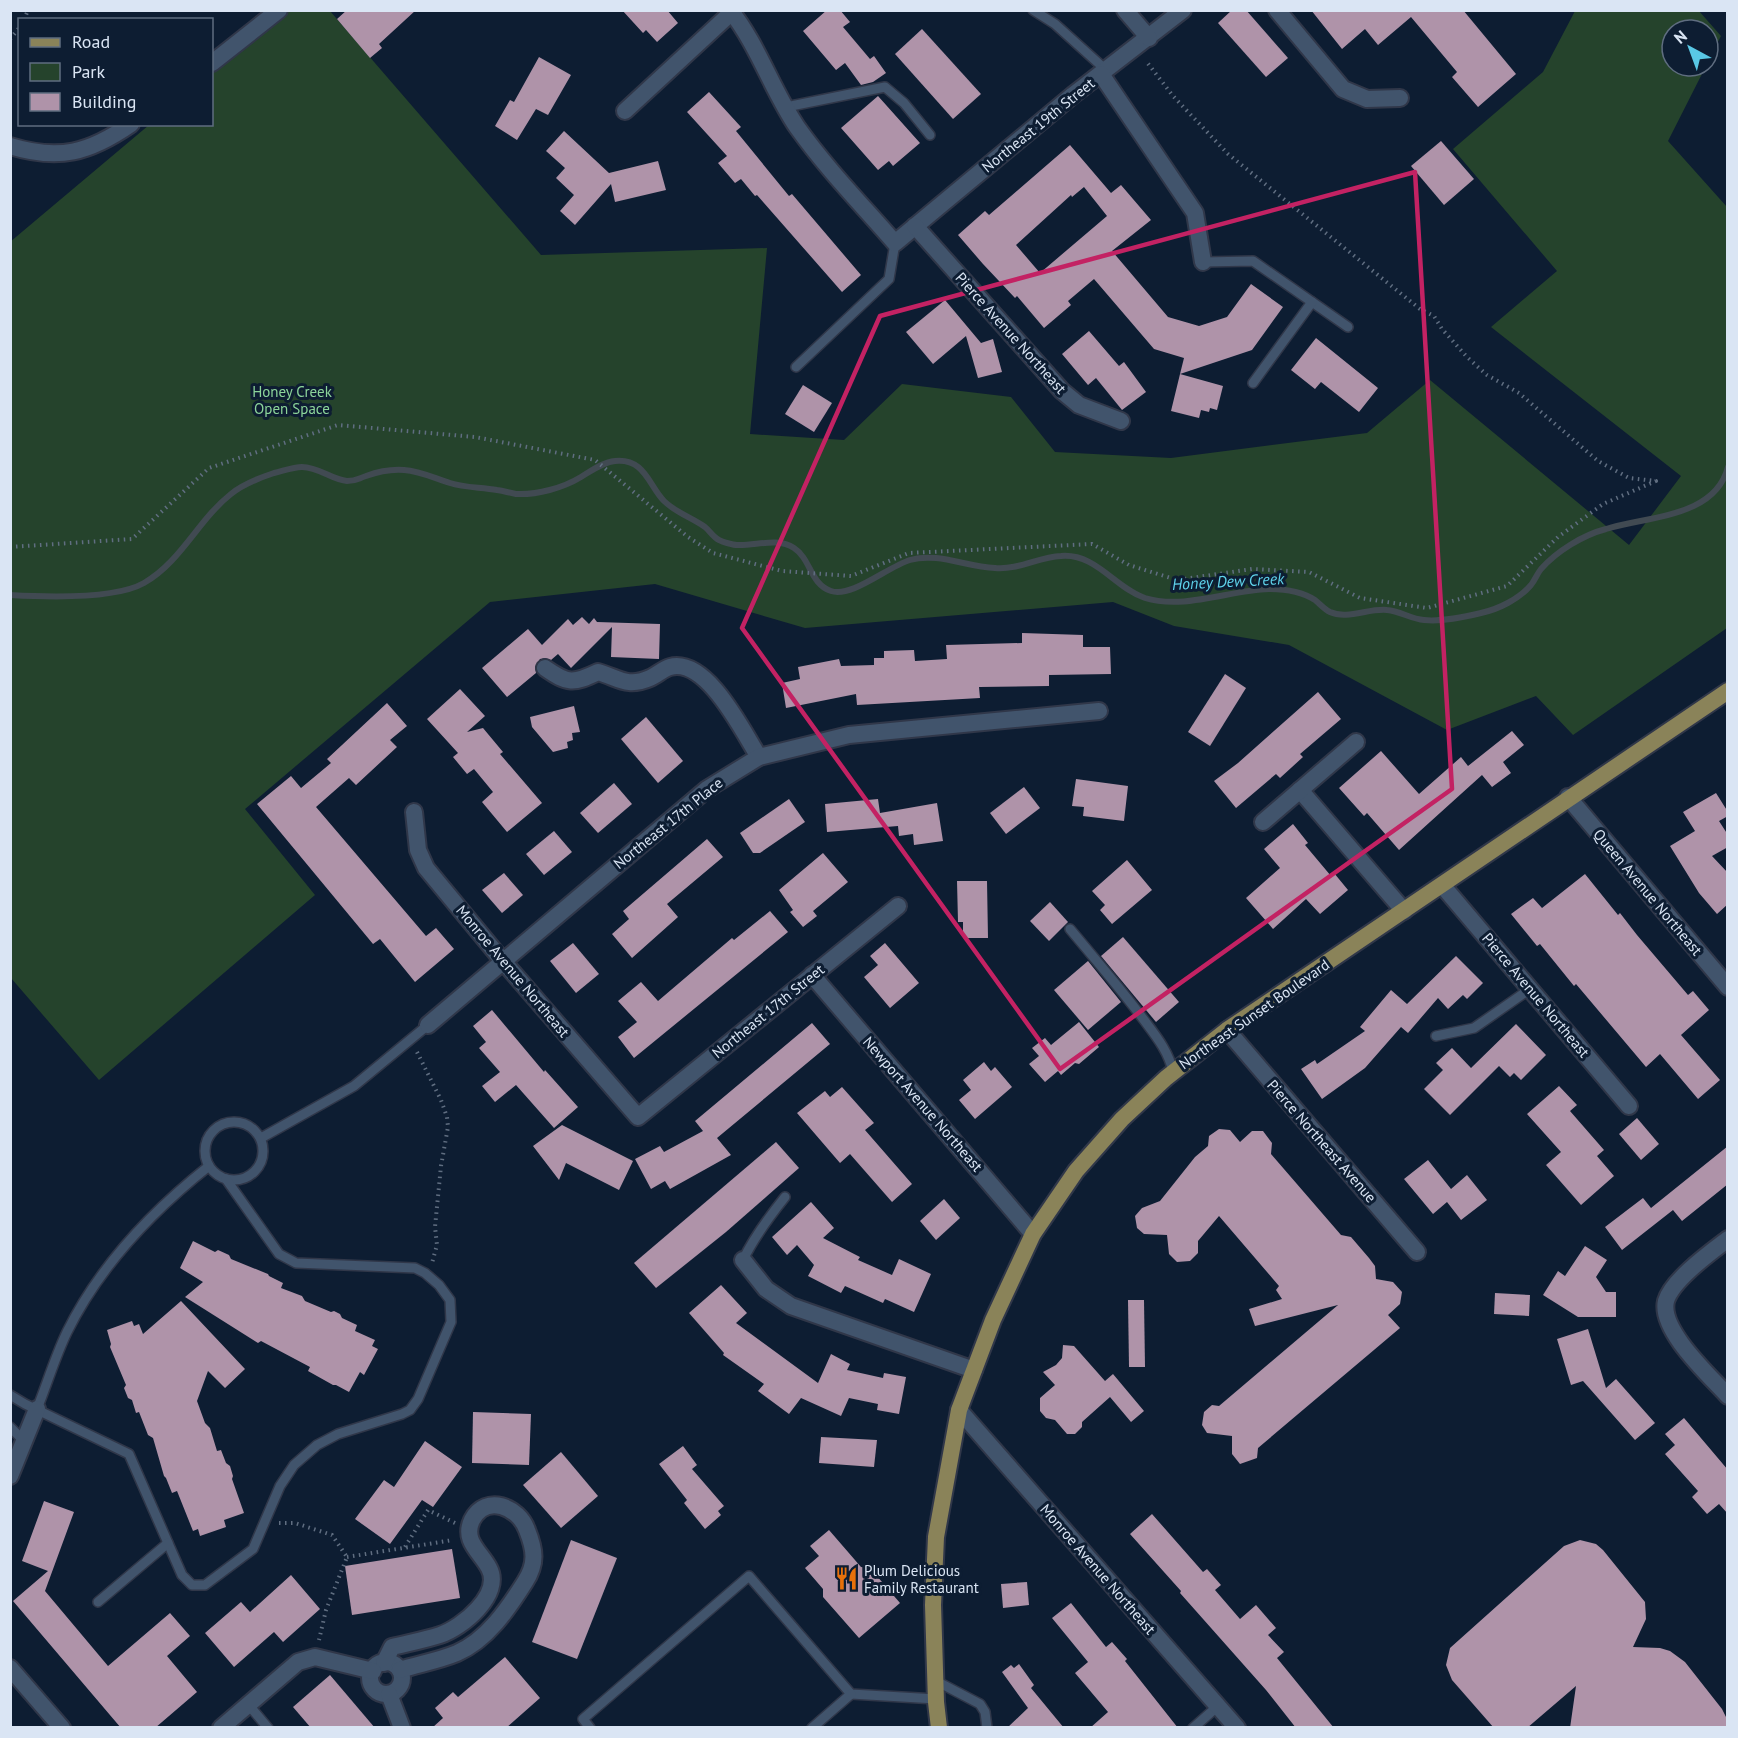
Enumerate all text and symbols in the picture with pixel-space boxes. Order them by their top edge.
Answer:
legend [18,18,213,126]
north arrow [1660,18,1720,78]
text: N [1670,26,1691,48]
text: Road [72,30,110,53]
text: Park [72,60,105,83]
street label: Northeast 19th Street [978,74,1098,176]
text: Building [72,90,136,113]
street label: Pierce Avenue Northeast [951,268,1071,398]
park label: Honey Creek Open Space [252,382,333,418]
water label: Honey Dew Creek [1171,568,1286,594]
street label: Northeast 17th Place [610,773,726,873]
street label: Queen Avenue Northeast [1589,825,1707,959]
street label: Monroe Avenue Northeast [452,901,574,1041]
street label: Pierce Avenue Northeast [1478,929,1594,1061]
street label: Northeast Sunset Boulevard [1175,955,1333,1073]
street label: Northeast 17th Street [708,960,828,1062]
street label: Newport Avenue Northeast [859,1032,987,1176]
street label: Pierce Northeast Avenue [1263,1076,1381,1206]
street label: Monroe Avenue Northeast [1036,1500,1160,1638]
place label: Plum Delicious Family Restaurant [864,1561,979,1597]
restaurant icon: Plum Delicious Family Restaurant [833,1566,859,1592]

